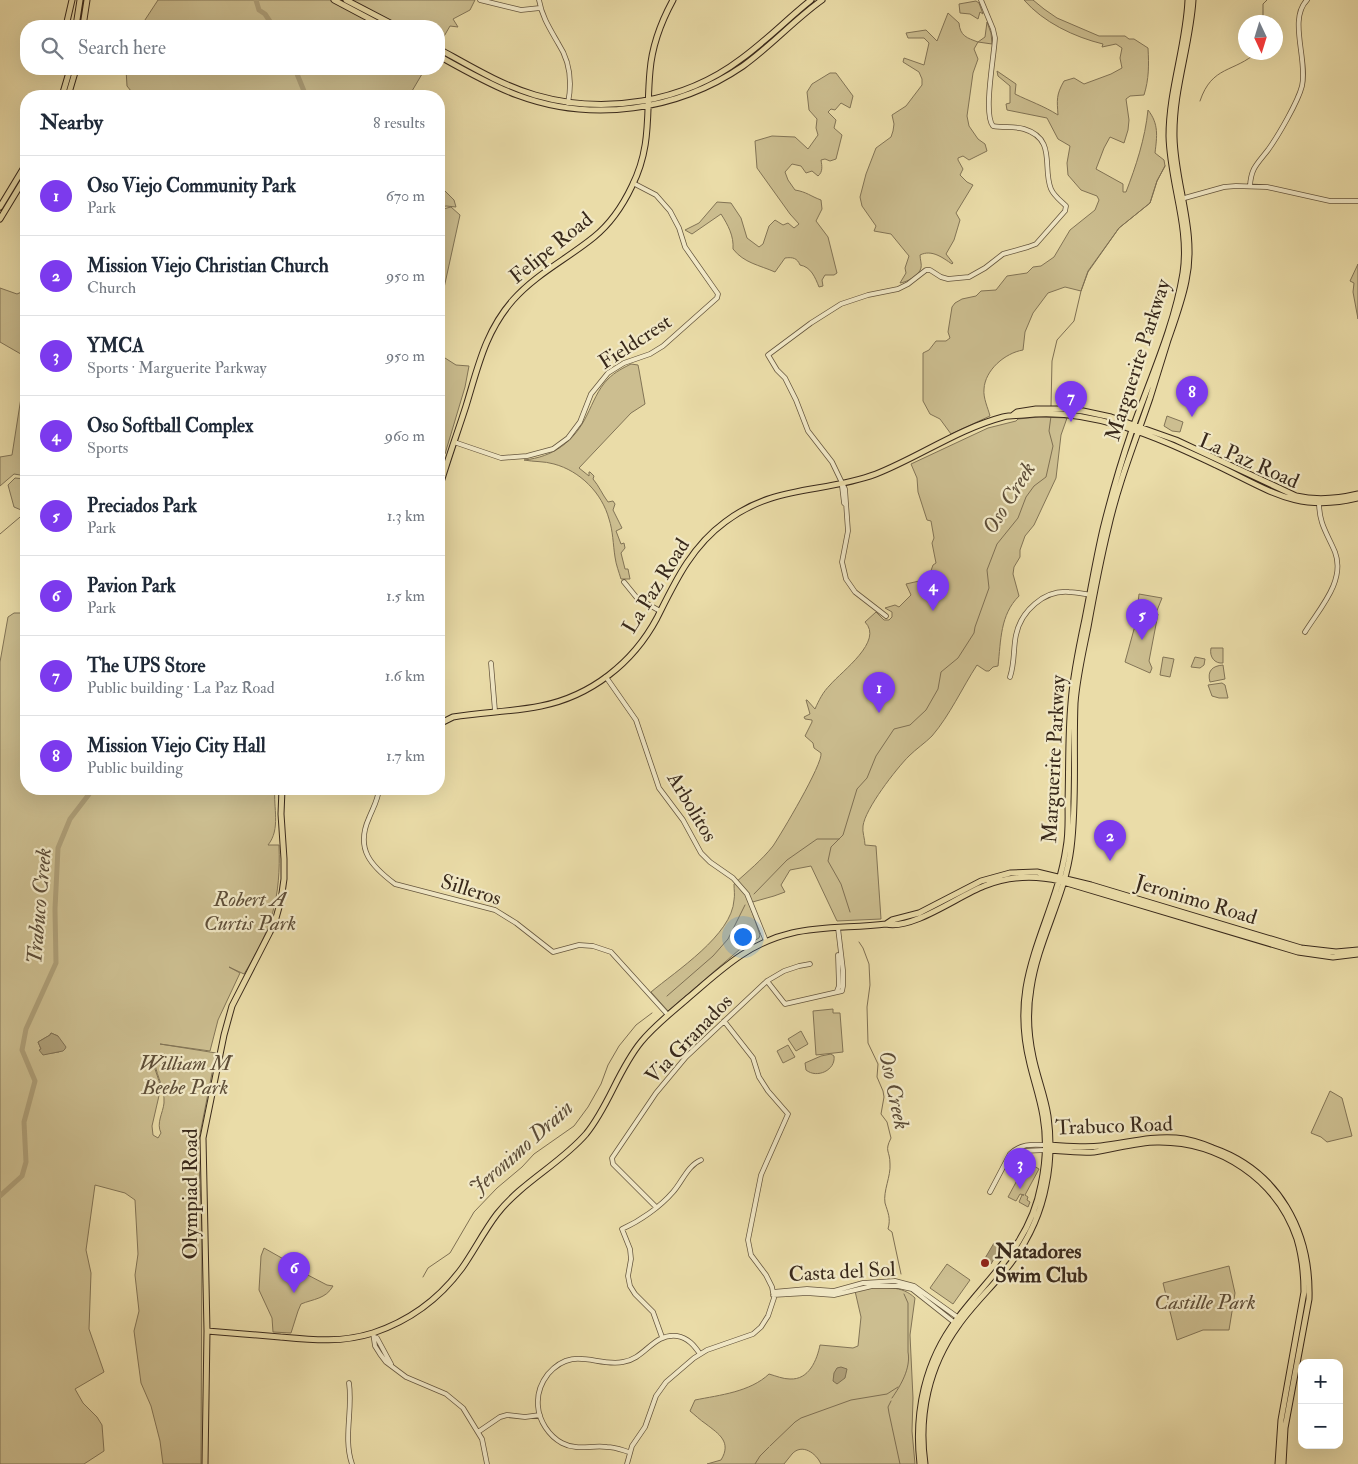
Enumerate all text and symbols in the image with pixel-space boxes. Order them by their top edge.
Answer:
north arrow [1238,15,1283,60]
search box [20,20,445,75]
icon: search [38,34,66,62]
text: Search here [78,36,166,60]
text: Nearby [40,109,103,136]
text: 8 results [373,113,425,133]
text: Oso Viejo Community Park [87,174,296,198]
text: 1 [53,186,59,206]
text: 670 m [386,186,425,206]
text: Park [87,198,116,218]
street label: Felipe Road [504,206,599,290]
text: Mission Viejo Christian Church [87,254,329,278]
text: 2 [52,266,60,286]
text: 950 m [386,266,425,286]
street label: Marguerite Parkway [1099,275,1177,444]
text: Church [87,278,136,298]
street label: Fieldcrest [593,308,677,376]
text: YMCA [87,334,144,358]
text: 3 [53,346,59,366]
text: 950 m [386,346,425,366]
text: Sports · Marguerite Parkway [87,358,267,378]
pin: 8 [1176,376,1208,417]
pin: 7 [1055,381,1087,422]
text: Oso Softball Complex [87,414,253,438]
text: 4 [52,426,60,446]
text: 960 m [385,426,425,446]
street label: La Paz Road [1195,427,1304,495]
text: Sports [87,438,128,458]
water label: Oso Creek [976,457,1042,539]
text: Preciados Park [87,494,197,518]
text: 5 [52,506,60,526]
text: 1.3 km [387,506,425,526]
text: Park [87,518,116,538]
street label: La Paz Road [616,533,696,639]
pin: 4 [917,570,949,611]
text: Pavion Park [87,574,176,598]
text: 6 [52,586,60,606]
text: 1.5 km [386,586,425,606]
text: Park [87,598,116,618]
pin: 5 [1126,599,1158,640]
text: The UPS Store [87,654,205,678]
text: 7 [52,666,60,686]
text: 1.6 km [385,666,425,686]
pin: 1 [863,672,895,713]
street label: Marguerite Parkway [1036,673,1072,844]
text: Public building · La Paz Road [87,678,275,698]
text: Mission Viejo City Hall [87,734,266,758]
text: 8 [52,746,60,766]
text: 1.7 km [386,746,425,766]
text: Public building [87,758,183,778]
street label: Arbolitos [660,766,723,847]
pin: 2 [1094,820,1126,861]
water label: Trabuco Creek [20,847,58,965]
street label: Silleros [438,868,504,912]
street label: Jeronimo Road [1131,868,1261,931]
park label: Robert A Curtis Park [204,886,296,937]
your location [730,924,756,950]
street label: Via Granados [639,988,739,1090]
water label: Oso Creek [872,1048,916,1132]
park label: William M Beebe Park [139,1050,234,1101]
water label: Jeronimo Drain [463,1094,579,1202]
street label: Trabuco Road [1055,1110,1174,1142]
street label: Olympiad Road [177,1128,204,1260]
pin: 3 [1004,1148,1036,1189]
place label: Natadores Swim Club [994,1238,1088,1289]
pin: 6 [278,1252,310,1293]
street label: Casta del Sol [788,1256,897,1288]
marker: Natadores Swim Club [979,1257,991,1269]
park label: Castille Park [1154,1289,1256,1316]
map controls [1298,1359,1343,1449]
button: + [1298,1359,1343,1404]
button: − [1298,1404,1343,1449]

